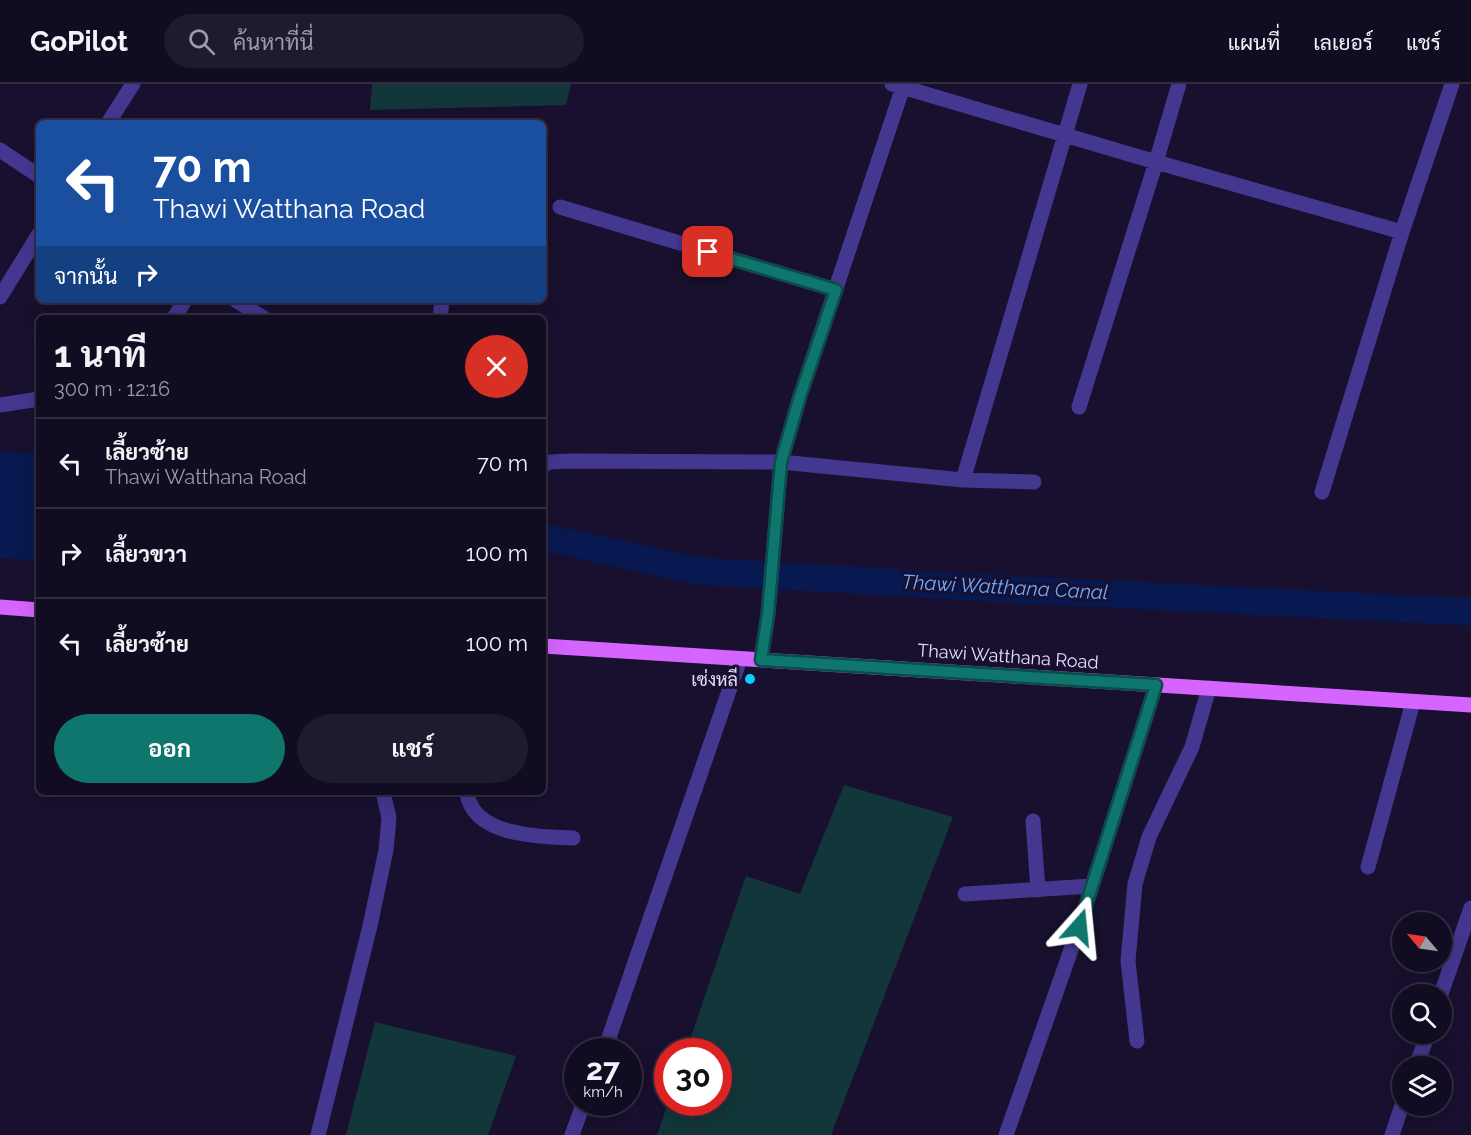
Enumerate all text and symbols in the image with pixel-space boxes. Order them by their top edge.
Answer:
search box [164,14,584,68]
text: GoPilot [30,25,128,58]
icon: search [185,25,218,58]
text: ค้นหาที่นี่ [233,29,313,55]
text: แผนที่ [1228,30,1280,55]
text: เลเยอร์ [1313,30,1373,55]
text: แชร์ [1406,30,1441,55]
text: 70 m [153,143,252,192]
icon: left [54,144,132,222]
text: Thawi Watthana Road [153,193,425,224]
pin [682,226,733,277]
icon: arrive [691,235,724,268]
icon: right [130,258,163,291]
text: จากนั้น [54,263,118,289]
text: 1 นาที [54,333,147,375]
button: close [465,335,528,398]
text: 300 m · 12:16 [54,377,170,401]
text: เลี้ยวซ้าย [105,439,189,465]
icon: left [54,447,87,480]
text: 70 m [477,450,528,476]
text: Thawi Watthana Road [105,465,307,489]
icon: right [54,537,87,570]
text: 100 m [466,540,528,566]
text: เลี้ยวขวา [105,541,187,567]
water label: Thawi Watthana Canal [901,570,1109,604]
icon: left [54,627,87,660]
text: 100 m [466,630,528,656]
text: เลี้ยวซ้าย [105,631,189,657]
street label: Thawi Watthana Road [917,639,1099,673]
place label: เซ่งหลี [691,667,738,690]
marker: เซ่งหลี [743,672,757,686]
button: ออก [54,714,285,783]
button: แชร์ [297,714,528,783]
position arrow [1047,895,1111,959]
north arrow [1392,912,1452,972]
map controls [1392,912,1452,1116]
button: search [1392,984,1452,1044]
speed limit sign: 30 [654,1038,732,1116]
text: 27 [586,1052,620,1087]
button: layers [1392,1056,1452,1116]
text: km/h [583,1083,623,1101]

